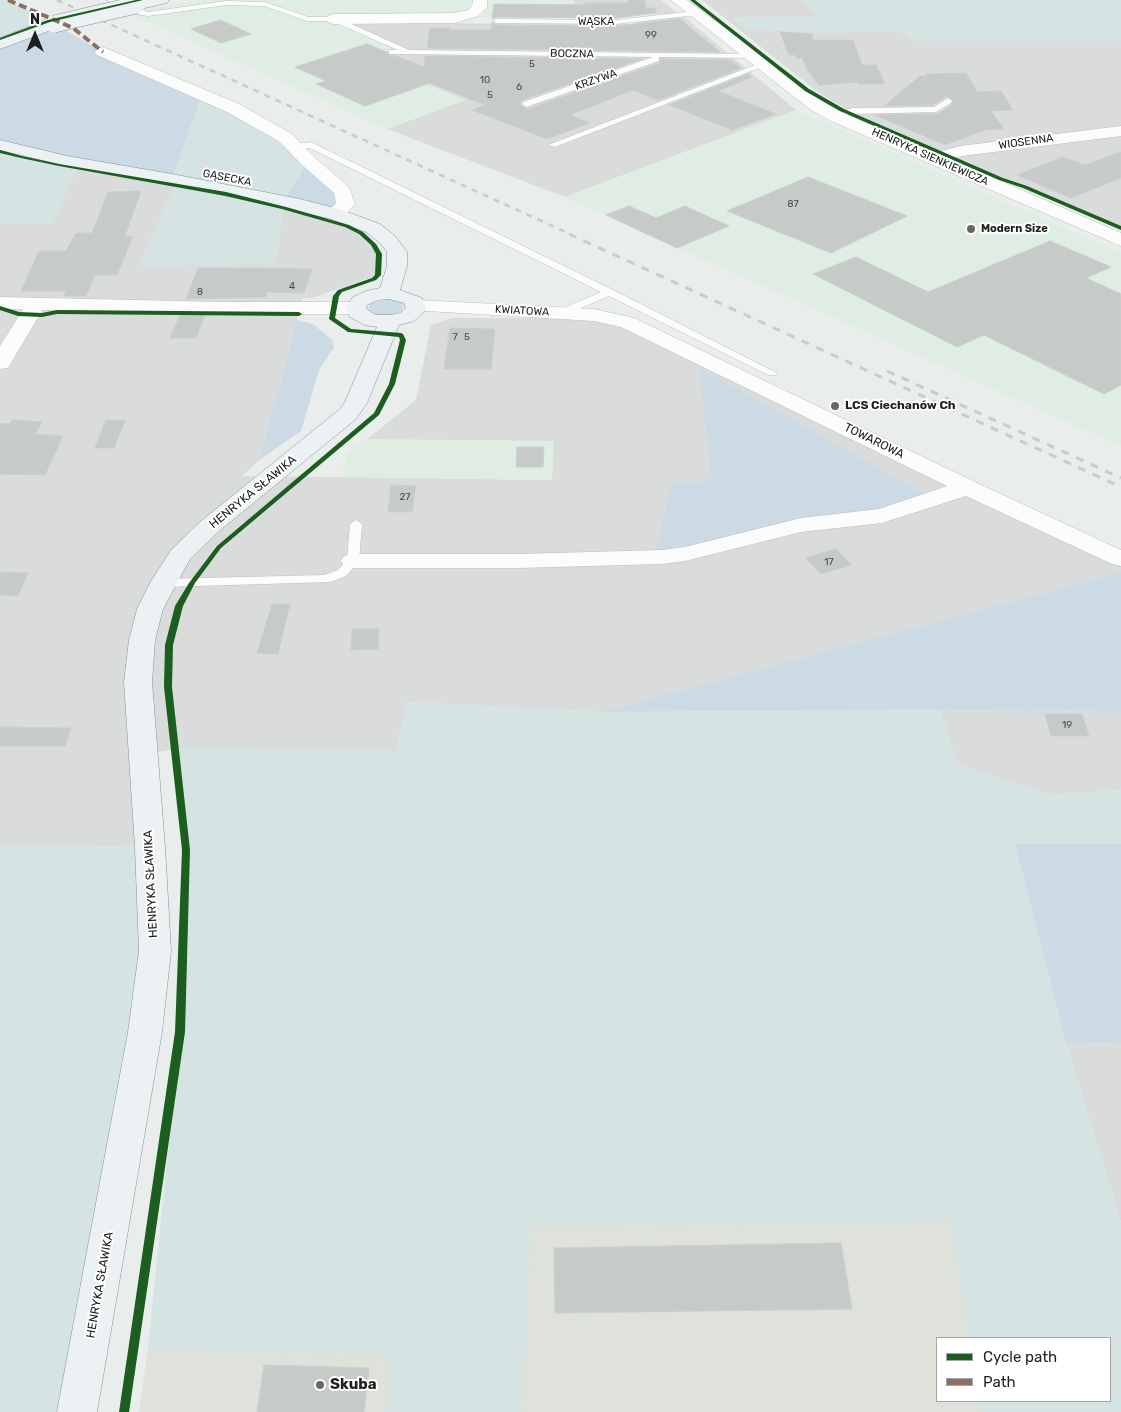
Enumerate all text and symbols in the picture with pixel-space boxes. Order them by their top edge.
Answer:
north arrow [10,10,60,60]
text: N [30,11,40,28]
street label: WĄSKA [578,15,614,29]
house number: 99 [645,29,657,41]
street label: BOCZNA [550,47,594,61]
house number: 5 [529,58,535,70]
street label: KRZYWA [573,67,619,93]
house number: 10 [480,74,490,86]
house number: 6 [516,81,522,93]
house number: 5 [487,89,493,101]
street label: HENRYKA SIENKIEWICZA [870,125,990,189]
street label: WIOSENNA [998,132,1054,152]
street label: GĄSECKA [202,167,252,189]
house number: 87 [787,198,799,210]
place label: Modern Size [981,222,1048,236]
marker: Modern Size [965,223,977,235]
house number: 4 [289,280,295,292]
house number: 8 [197,286,203,298]
street label: KWIATOWA [494,303,550,319]
house number: 7 [452,331,458,343]
house number: 5 [464,331,470,343]
place label: LCS Ciechanów Ch [845,399,956,413]
marker: LCS Ciechanów Ch [829,400,841,412]
street label: TOWAROWA [841,420,907,462]
street label: HENRYKA SŁAWIKA [207,452,299,532]
house number: 27 [400,491,410,503]
house number: 17 [824,556,834,568]
house number: 19 [1062,719,1072,731]
street label: HENRYKA SŁAWIKA [141,830,161,938]
street label: HENRYKA SŁAWIKA [84,1231,116,1339]
legend [936,1337,1111,1402]
text: Cycle path [983,1348,1057,1366]
text: Path [983,1373,1016,1391]
place label: Skuba [330,1376,377,1394]
marker: Skuba [314,1379,326,1391]

